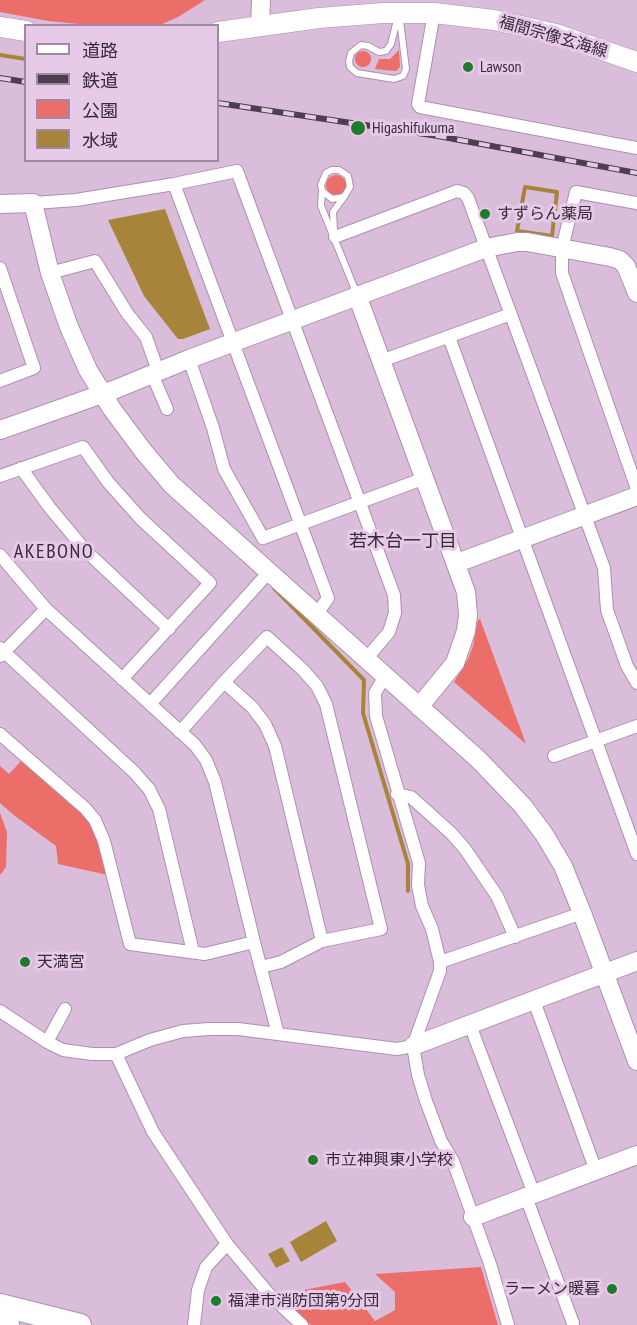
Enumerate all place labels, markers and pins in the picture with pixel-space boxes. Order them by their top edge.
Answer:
place label: Lawson [480,57,522,77]
marker: Lawson [461,60,475,74]
place label: Higashifukuma [372,118,454,138]
marker: Higashifukuma [349,119,367,137]
place label: すずらん薬局 [497,204,593,224]
marker: すずらん薬局 [478,207,492,221]
place label: 天満宮 [37,952,85,972]
marker: 天満宮 [18,955,32,969]
place label: 市立神興東小学校 [325,1150,453,1170]
marker: 市立神興東小学校 [306,1153,320,1167]
place label: ラーメン暖暮 [504,1279,600,1299]
marker: ラーメン暖暮 [605,1282,619,1296]
place label: 福津市消防団第9分団 [228,1291,379,1311]
marker: 福津市消防団第9分団 [209,1294,223,1308]

